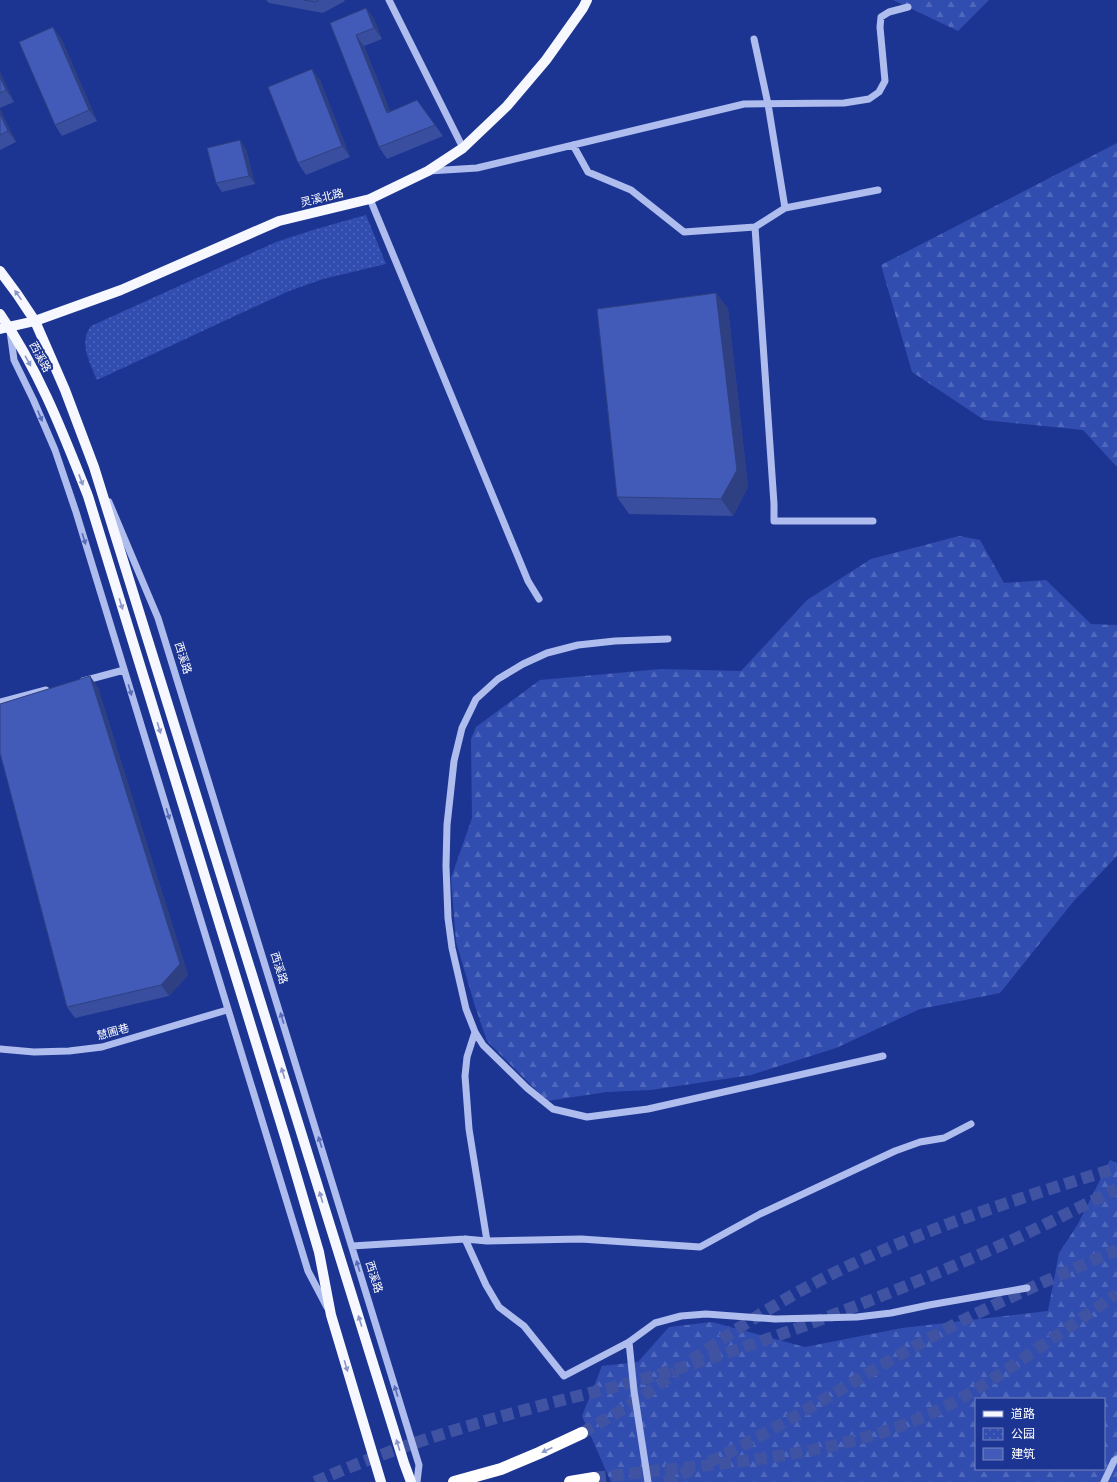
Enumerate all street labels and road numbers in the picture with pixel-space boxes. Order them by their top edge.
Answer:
street label: 灵溪北路 [299,186,345,209]
street label: 西溪路 [27,339,54,374]
street label: 西溪路 [173,640,194,675]
street label: 西溪路 [269,950,290,985]
street label: 慧圃巷 [96,1022,130,1042]
street label: 西溪路 [364,1259,385,1294]

